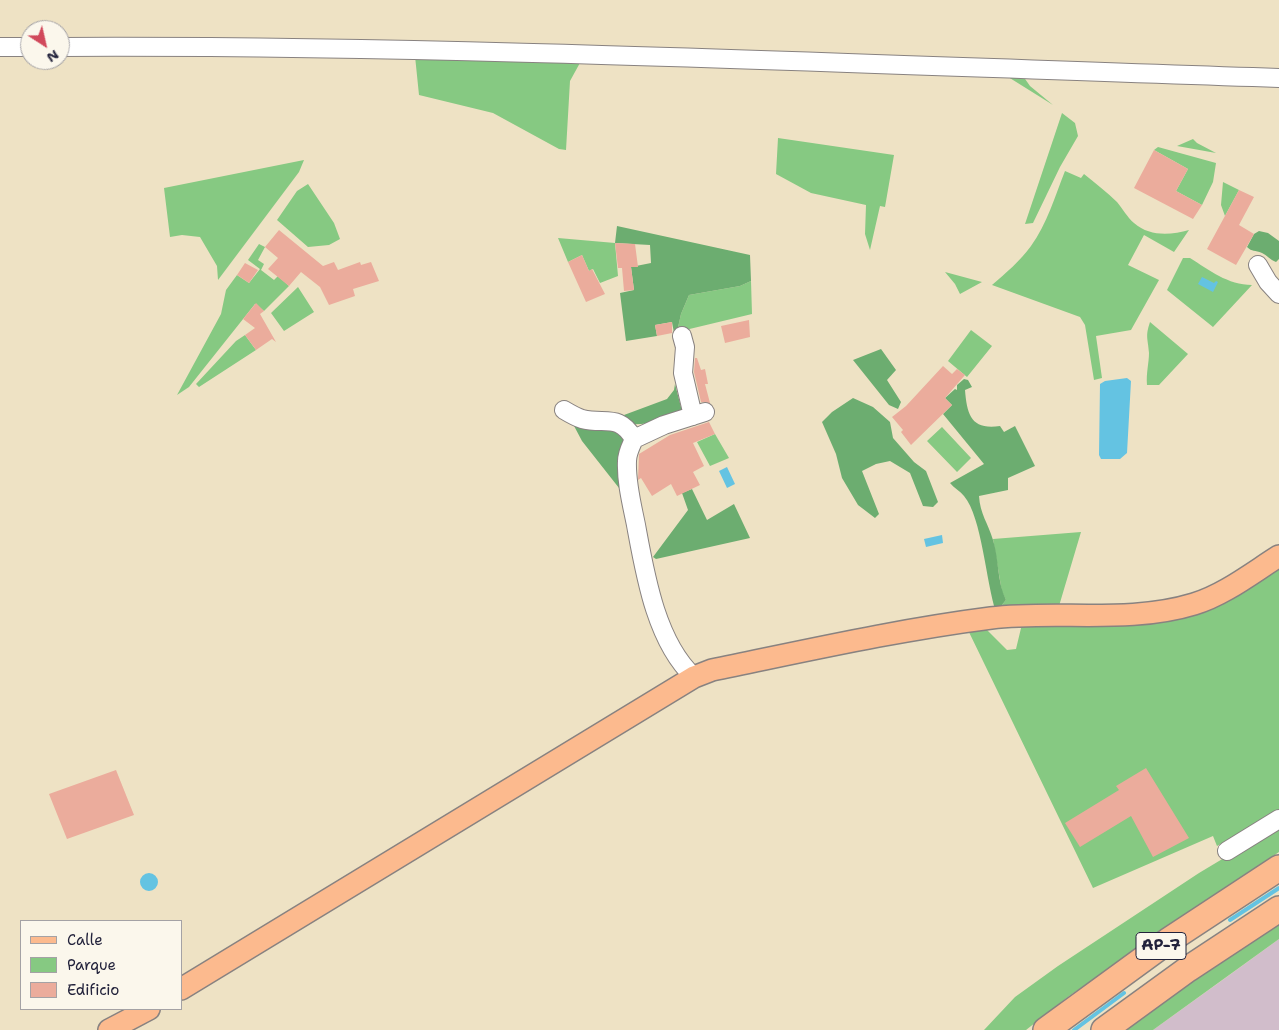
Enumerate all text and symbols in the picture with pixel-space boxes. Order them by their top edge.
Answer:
north arrow [20,20,70,70]
text: N [43,46,63,67]
legend [20,920,182,1010]
text: Calle [67,930,103,950]
road number: AP-7 [1136,932,1186,959]
text: Parque [67,955,116,975]
text: Edificio [67,980,119,1000]

